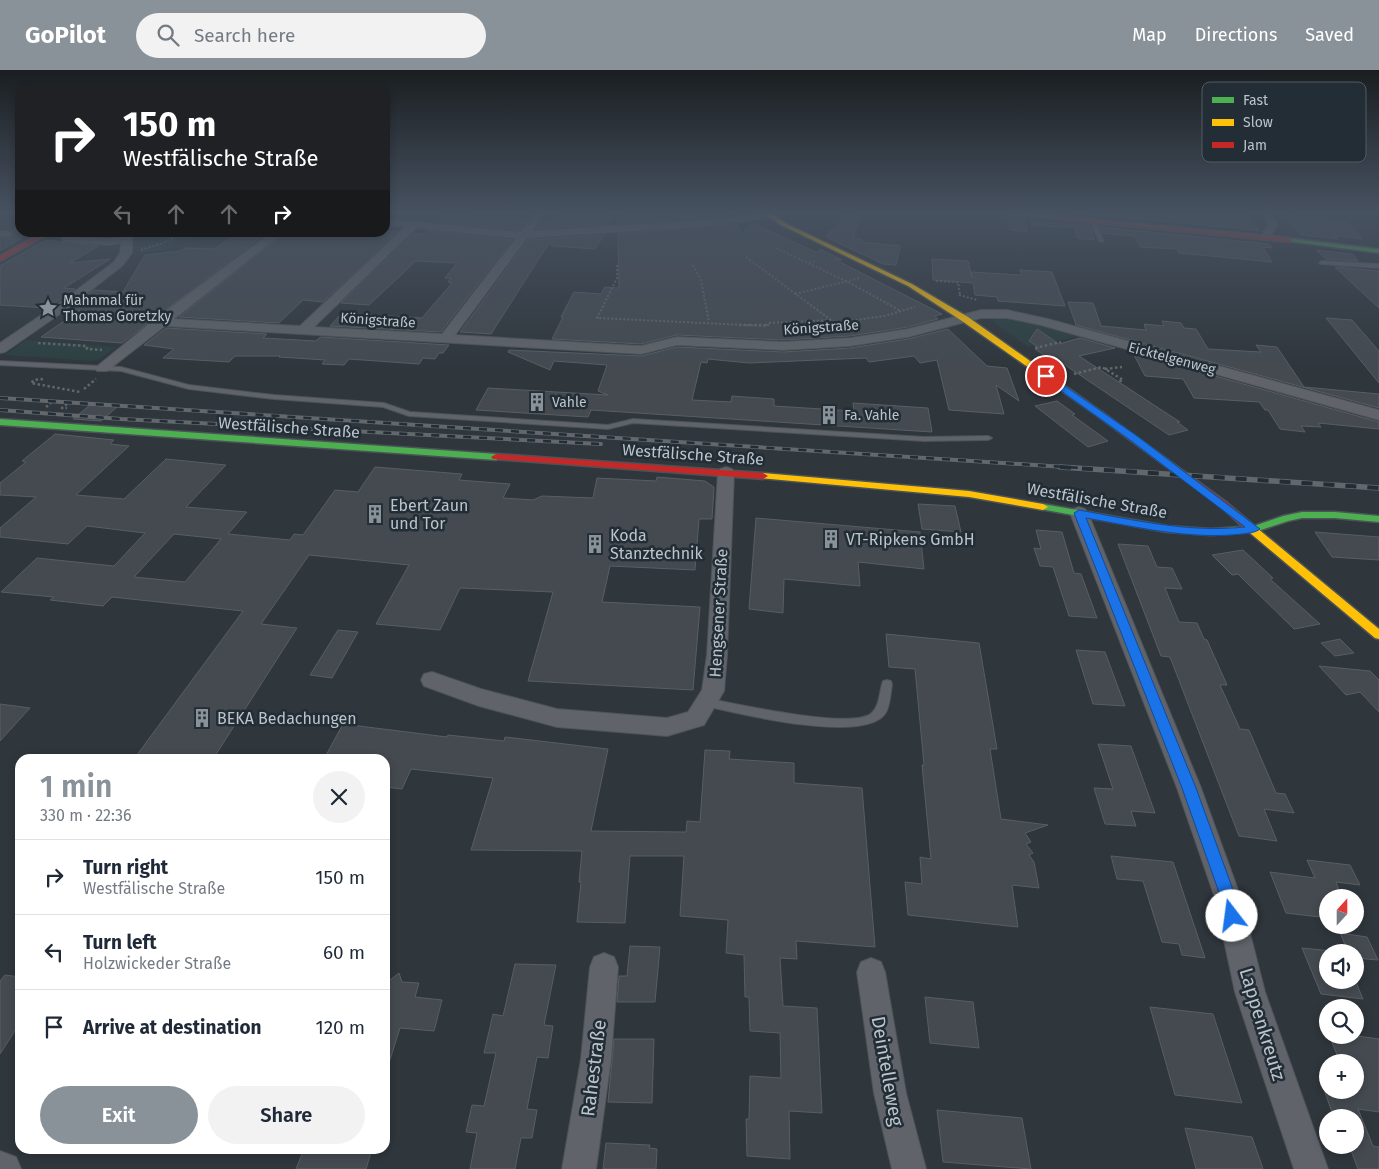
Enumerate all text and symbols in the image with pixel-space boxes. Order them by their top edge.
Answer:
search box [136,13,486,58]
text: GoPilot [25,21,106,49]
icon: search [154,21,182,49]
text: Search here [194,24,295,47]
text: Map [1132,24,1167,46]
text: Directions [1195,24,1277,46]
text: Saved [1305,24,1354,46]
legend [1202,82,1366,162]
text: Fast [1243,92,1269,109]
text: 150 m [123,103,216,145]
icon: right [40,105,105,170]
text: Slow [1243,114,1273,131]
text: Jam [1243,137,1267,154]
text: Westfälische Straße [123,145,319,172]
icon: left [109,200,137,228]
icon: ahead [162,200,190,228]
icon: ahead [215,200,243,228]
icon: right [268,200,296,228]
place label: Mahnmal für Thomas Goretzky [63,292,171,325]
place icon: Mahnmal für Thomas Goretzky [37,297,59,319]
street label: Königstraße [340,309,416,332]
street label: Königstraße [783,316,859,339]
street label: Eicktelgenweg [1126,339,1218,378]
pin [1025,355,1067,397]
icon: arrive [1032,362,1060,390]
building icon: Vahle [526,391,548,413]
place label: Vahle [552,394,587,411]
building icon: Fa. Vahle [818,404,840,426]
place label: Fa. Vahle [844,407,899,424]
street label: Westfälische Straße [217,413,361,442]
street label: Westfälische Straße [621,440,765,469]
street label: Westfälische Straße [1025,479,1169,522]
place label: Ebert Zaun und Tor [390,496,468,533]
building icon: Ebert Zaun und Tor [364,503,386,525]
place label: Koda Stanztechnik [610,526,704,563]
building icon: VT-Ripkens GmbH [820,528,842,550]
place label: VT-Ripkens GmbH [846,530,975,549]
building icon: Koda Stanztechnik [584,533,606,555]
street label: Hengsener Straße [706,548,731,678]
building icon: BEKA Bedachungen [191,707,213,729]
place label: BEKA Bedachungen [217,709,357,728]
text: 1 min [40,769,112,805]
button: close [313,771,365,823]
text: 330 m · 22:36 [40,806,132,825]
text: Turn right [83,856,168,879]
icon: right [40,863,68,891]
text: 150 m [315,866,365,889]
text: Westfälische Straße [83,879,225,898]
position arrow [1205,889,1257,941]
north arrow [1319,889,1364,934]
map controls [1319,889,1364,1154]
text: Turn left [83,931,157,954]
icon: left [40,938,68,966]
text: 60 m [323,941,365,964]
button: sound [1319,944,1364,989]
text: Holzwickeder Straße [83,954,231,973]
street label: Lappenkreutz [1234,965,1291,1083]
button: search [1319,999,1364,1044]
icon: arrive [40,1013,68,1041]
street label: Deintelleweg [867,1014,909,1128]
text: Arrive at destination [83,1016,262,1039]
text: 120 m [315,1016,365,1039]
street label: Rahestraße [576,1018,611,1118]
button: + [1319,1054,1364,1099]
button: Exit [40,1086,198,1144]
button: Share [208,1086,365,1144]
button: − [1319,1109,1364,1154]

